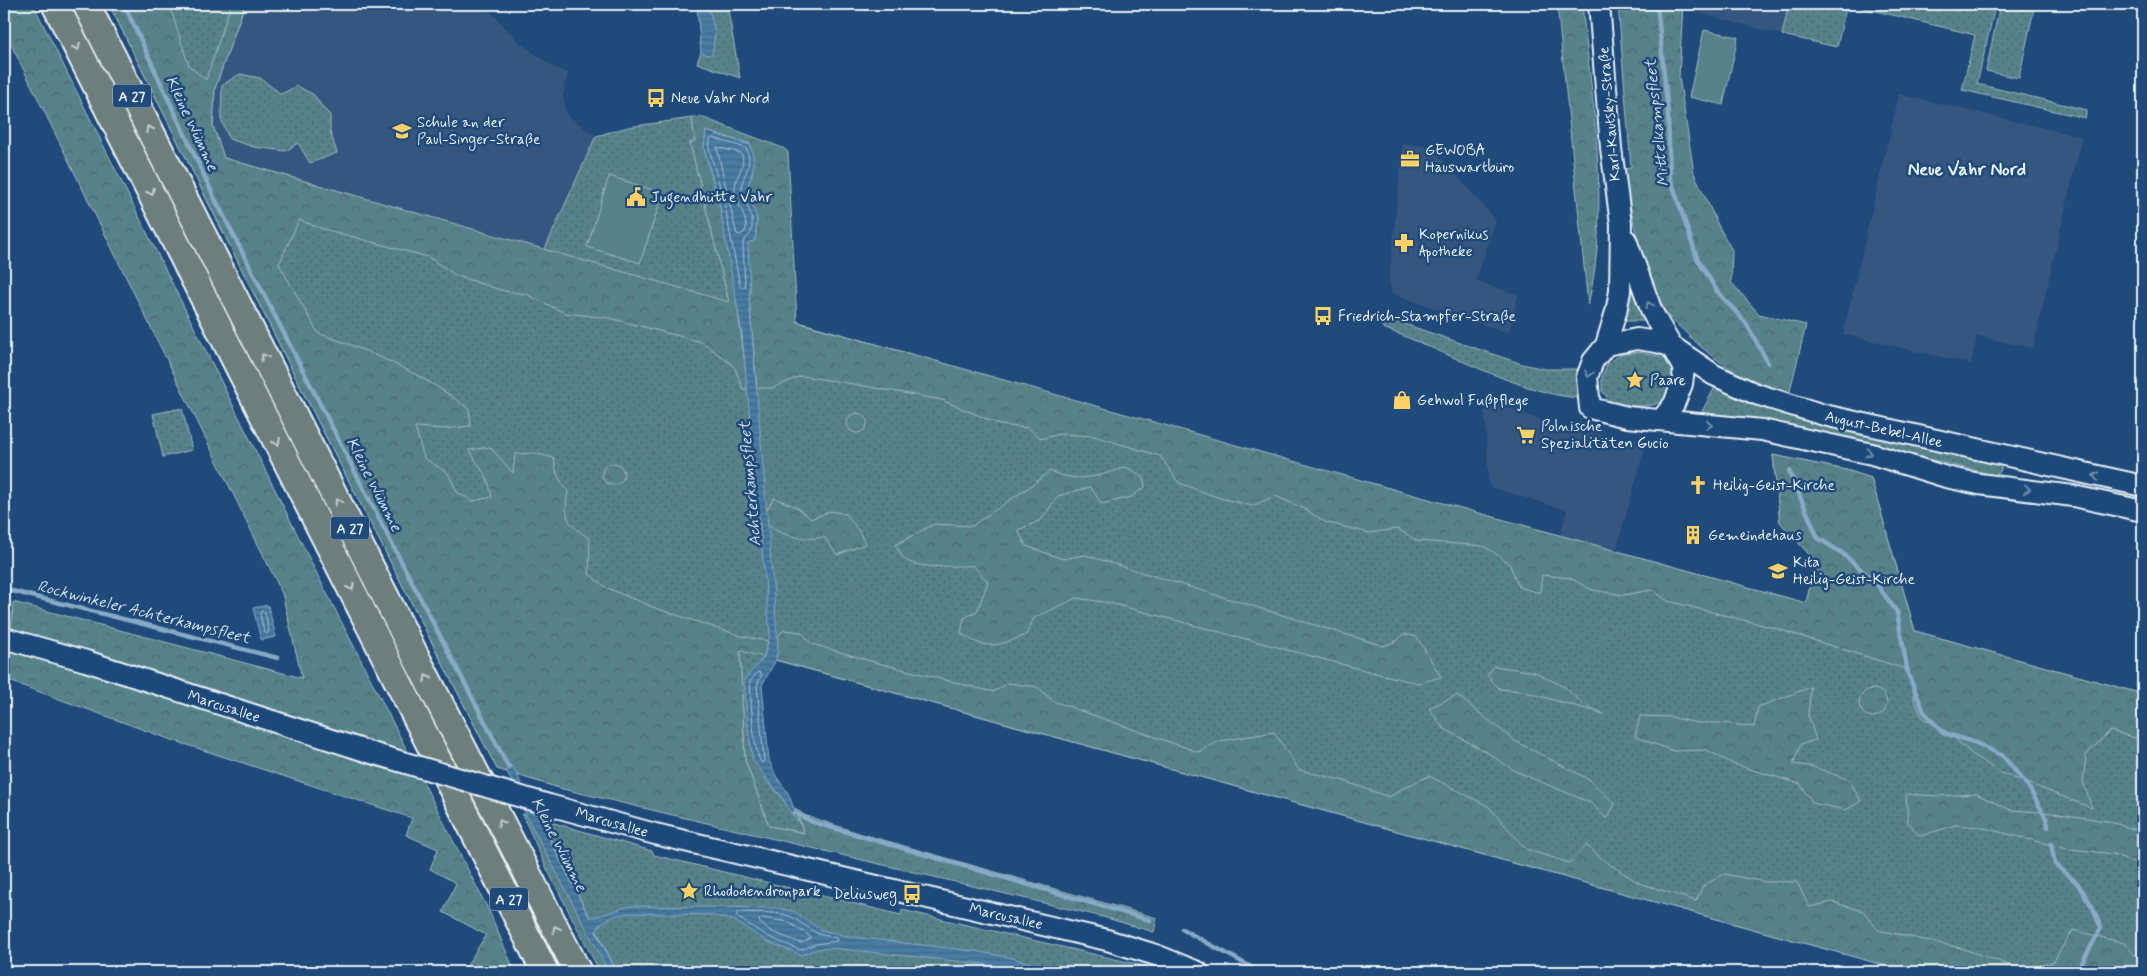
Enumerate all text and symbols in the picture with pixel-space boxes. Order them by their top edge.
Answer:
one-way arrow [71,42,81,51]
street label: Karl-Kautsky-Straße [1594,46,1626,182]
water label: Mittelkampsfleet [1640,57,1675,187]
water label: Kleine Wümme [160,73,223,176]
road number: A 27 [113,84,151,108]
bus stop icon: Neue Vahr Nord [645,87,667,109]
place label: Neue Vahr Nord [671,89,770,109]
place label: Schule an der Paul-Singer-Straße [417,113,540,151]
school or university icon: Schule an der Paul-Singer-Straße [391,120,413,142]
one-way arrow [145,125,155,134]
place label: GEWOBA Hauswartbüro [1425,141,1514,178]
office icon: GEWOBA Hauswartbüro [1399,148,1421,170]
district label: Neue Vahr Nord [1908,158,2026,182]
public building icon: Jugendhütte Vahr [625,186,647,208]
one-way arrow [145,187,155,196]
place label: Jugendhütte Vahr [651,188,772,209]
place label: Kopernikus Apotheke [1419,225,1488,263]
pharmacy icon: Kopernikus Apotheke [1393,232,1415,254]
one-way arrow [1645,301,1656,310]
bus stop icon: Friedrich-Stampfer-Straße [1312,305,1334,327]
place label: Friedrich-Stampfer-Straße [1338,307,1516,327]
one-way arrow [260,354,270,363]
place icon: Paare [1624,369,1646,391]
one-way arrow [1584,370,1595,378]
place label: Paare [1650,371,1686,391]
shop icon: Gehwol Fußpflege [1391,389,1413,411]
place label: Gehwol Fußpflege [1417,391,1529,411]
street label: August-Bebel-Allee [1823,407,1945,453]
place label: Polnische Spezialitäten Gucio [1541,417,1669,454]
water label: Achterkampsfleet [734,419,766,547]
one-way arrow [1705,419,1713,430]
supermarket icon: Polnische Spezialitäten Gucio [1515,424,1537,446]
water label: Kleine Wümme [341,434,407,536]
one-way arrow [271,437,281,446]
one-way arrow [1864,447,1873,458]
one-way arrow [2091,471,2100,481]
church icon: Heilig-Geist-Kirche [1687,474,1709,496]
place label: Heilig-Geist-Kirche [1713,476,1835,496]
one-way arrow [2023,483,2031,494]
one-way arrow [333,498,344,507]
road number: A 27 [331,516,369,540]
building icon: Gemeindehaus [1682,524,1704,546]
place label: Gemeindehaus [1708,526,1802,546]
place label: Kita Heilig-Geist-Kirche [1793,553,1915,590]
school or university icon: Kita Heilig-Geist-Kirche [1767,560,1789,582]
water label: Rockwinkeler Achterkampsfleet [35,576,254,649]
one-way arrow [345,582,355,591]
one-way arrow [423,675,433,684]
street label: Marcusallee [185,686,263,728]
water label: Kleine Wümme [526,794,592,896]
street label: Marcusallee [573,803,651,843]
one-way arrow [497,819,507,828]
place icon: Rhododendronpark [678,880,700,902]
place label: Rhododendronpark [704,882,821,902]
bus stop icon: Deliusweg [901,883,923,905]
place label: Deliusweg [833,885,897,906]
road number: A 27 [490,888,528,911]
street label: Marcusallee [967,899,1045,935]
one-way arrow [552,925,562,934]

